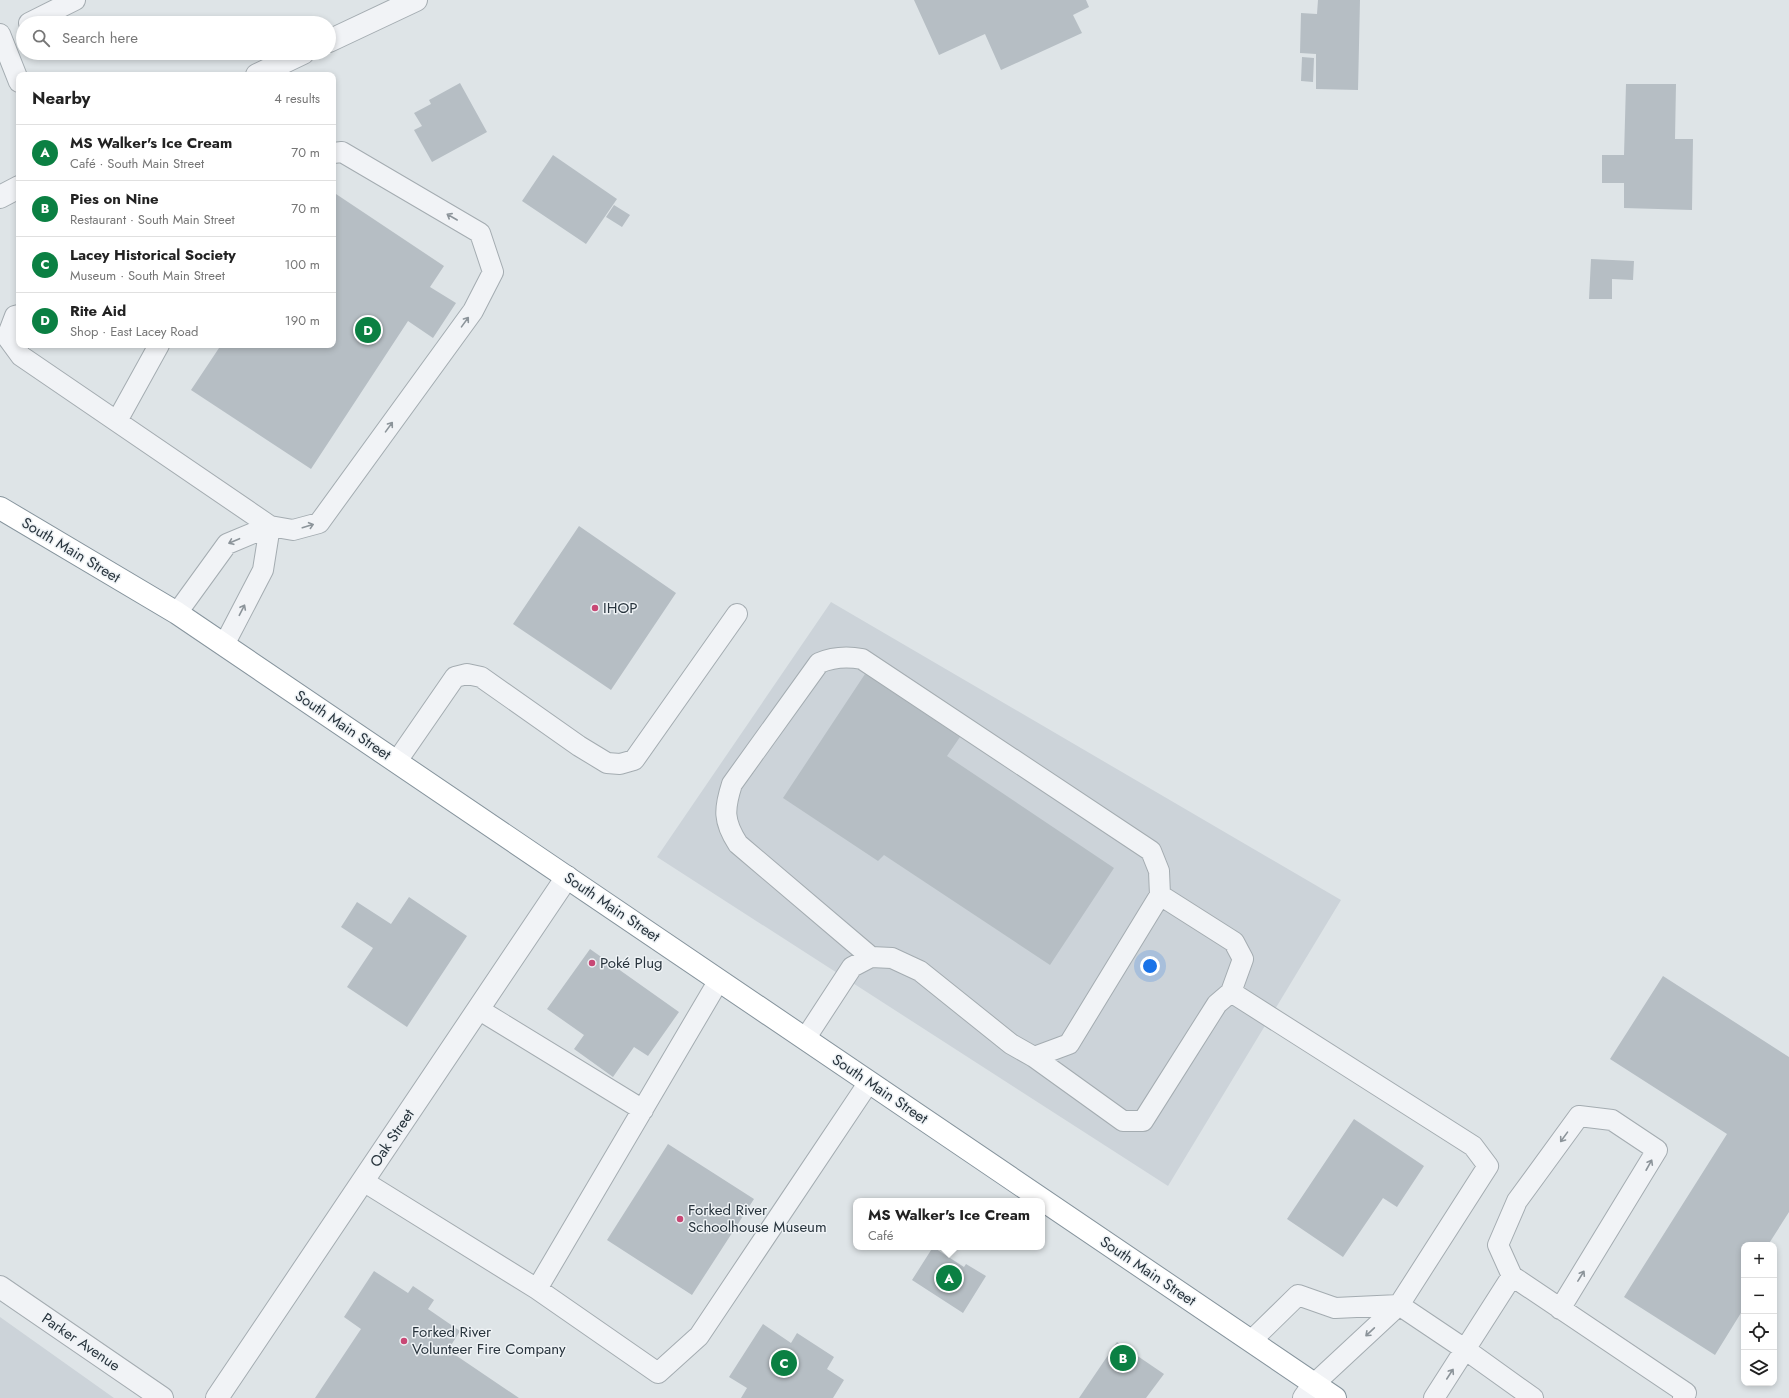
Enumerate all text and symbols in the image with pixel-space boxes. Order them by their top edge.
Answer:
search box [16,16,336,60]
icon: search [30,27,52,49]
text: Search here [62,27,138,49]
text: Nearby [32,86,90,110]
text: 4 results [274,89,320,108]
text: MS Walker's Ice Cream [70,132,232,154]
text: A [40,143,50,162]
text: 70 m [291,143,320,162]
text: Café · South Main Street [70,154,204,173]
text: Pies on Nine [70,188,159,210]
text: B [41,199,49,218]
text: 70 m [291,199,320,218]
text: Restaurant · South Main Street [70,210,235,229]
one-way arrow [446,212,458,220]
text: Lacey Historical Society [70,244,236,266]
text: C [40,255,50,274]
text: 100 m [285,255,320,274]
text: Museum · South Main Street [70,266,225,285]
text: Rite Aid [70,300,126,322]
text: D [40,311,50,330]
text: 190 m [285,311,320,330]
pin: D [355,315,381,345]
one-way arrow [461,316,469,327]
text: Shop · East Lacey Road [70,322,198,341]
one-way arrow [385,421,393,432]
street label: South Main Street [17,512,125,588]
one-way arrow [301,522,314,529]
one-way arrow [228,538,240,545]
place label: IHOP [603,597,637,619]
marker: IHOP [590,603,600,613]
one-way arrow [239,605,246,617]
street label: South Main Street [291,685,396,766]
street label: South Main Street [560,867,665,948]
place label: Poké Plug [600,952,663,974]
your location [1140,956,1160,976]
marker: Poké Plug [587,958,597,968]
street label: South Main Street [828,1049,933,1130]
street label: Oak Street [364,1104,420,1171]
one-way arrow [1560,1131,1568,1142]
one-way arrow [1646,1159,1653,1171]
popup [853,1198,1045,1250]
place label: Forked River Schoolhouse Museum [688,1199,827,1238]
text: MS Walker's Ice Cream [868,1204,1030,1226]
marker: Forked River Schoolhouse Museum [675,1214,685,1224]
text: Café [868,1226,893,1245]
street label: South Main Street [1096,1231,1201,1312]
map controls [1741,1242,1777,1386]
button: + [1741,1242,1777,1278]
pin: A [936,1263,962,1293]
one-way arrow [1577,1270,1585,1282]
button: − [1741,1278,1777,1314]
street label: Parker Avenue [37,1308,125,1377]
button: locate [1741,1314,1777,1350]
place label: Forked River Volunteer Fire Company [412,1321,566,1360]
one-way arrow [1365,1327,1375,1337]
marker: Forked River Volunteer Fire Company [399,1336,409,1346]
pin: B [1110,1343,1136,1373]
pin: C [771,1348,797,1378]
button: layers [1741,1350,1777,1386]
one-way arrow [1446,1368,1454,1379]

